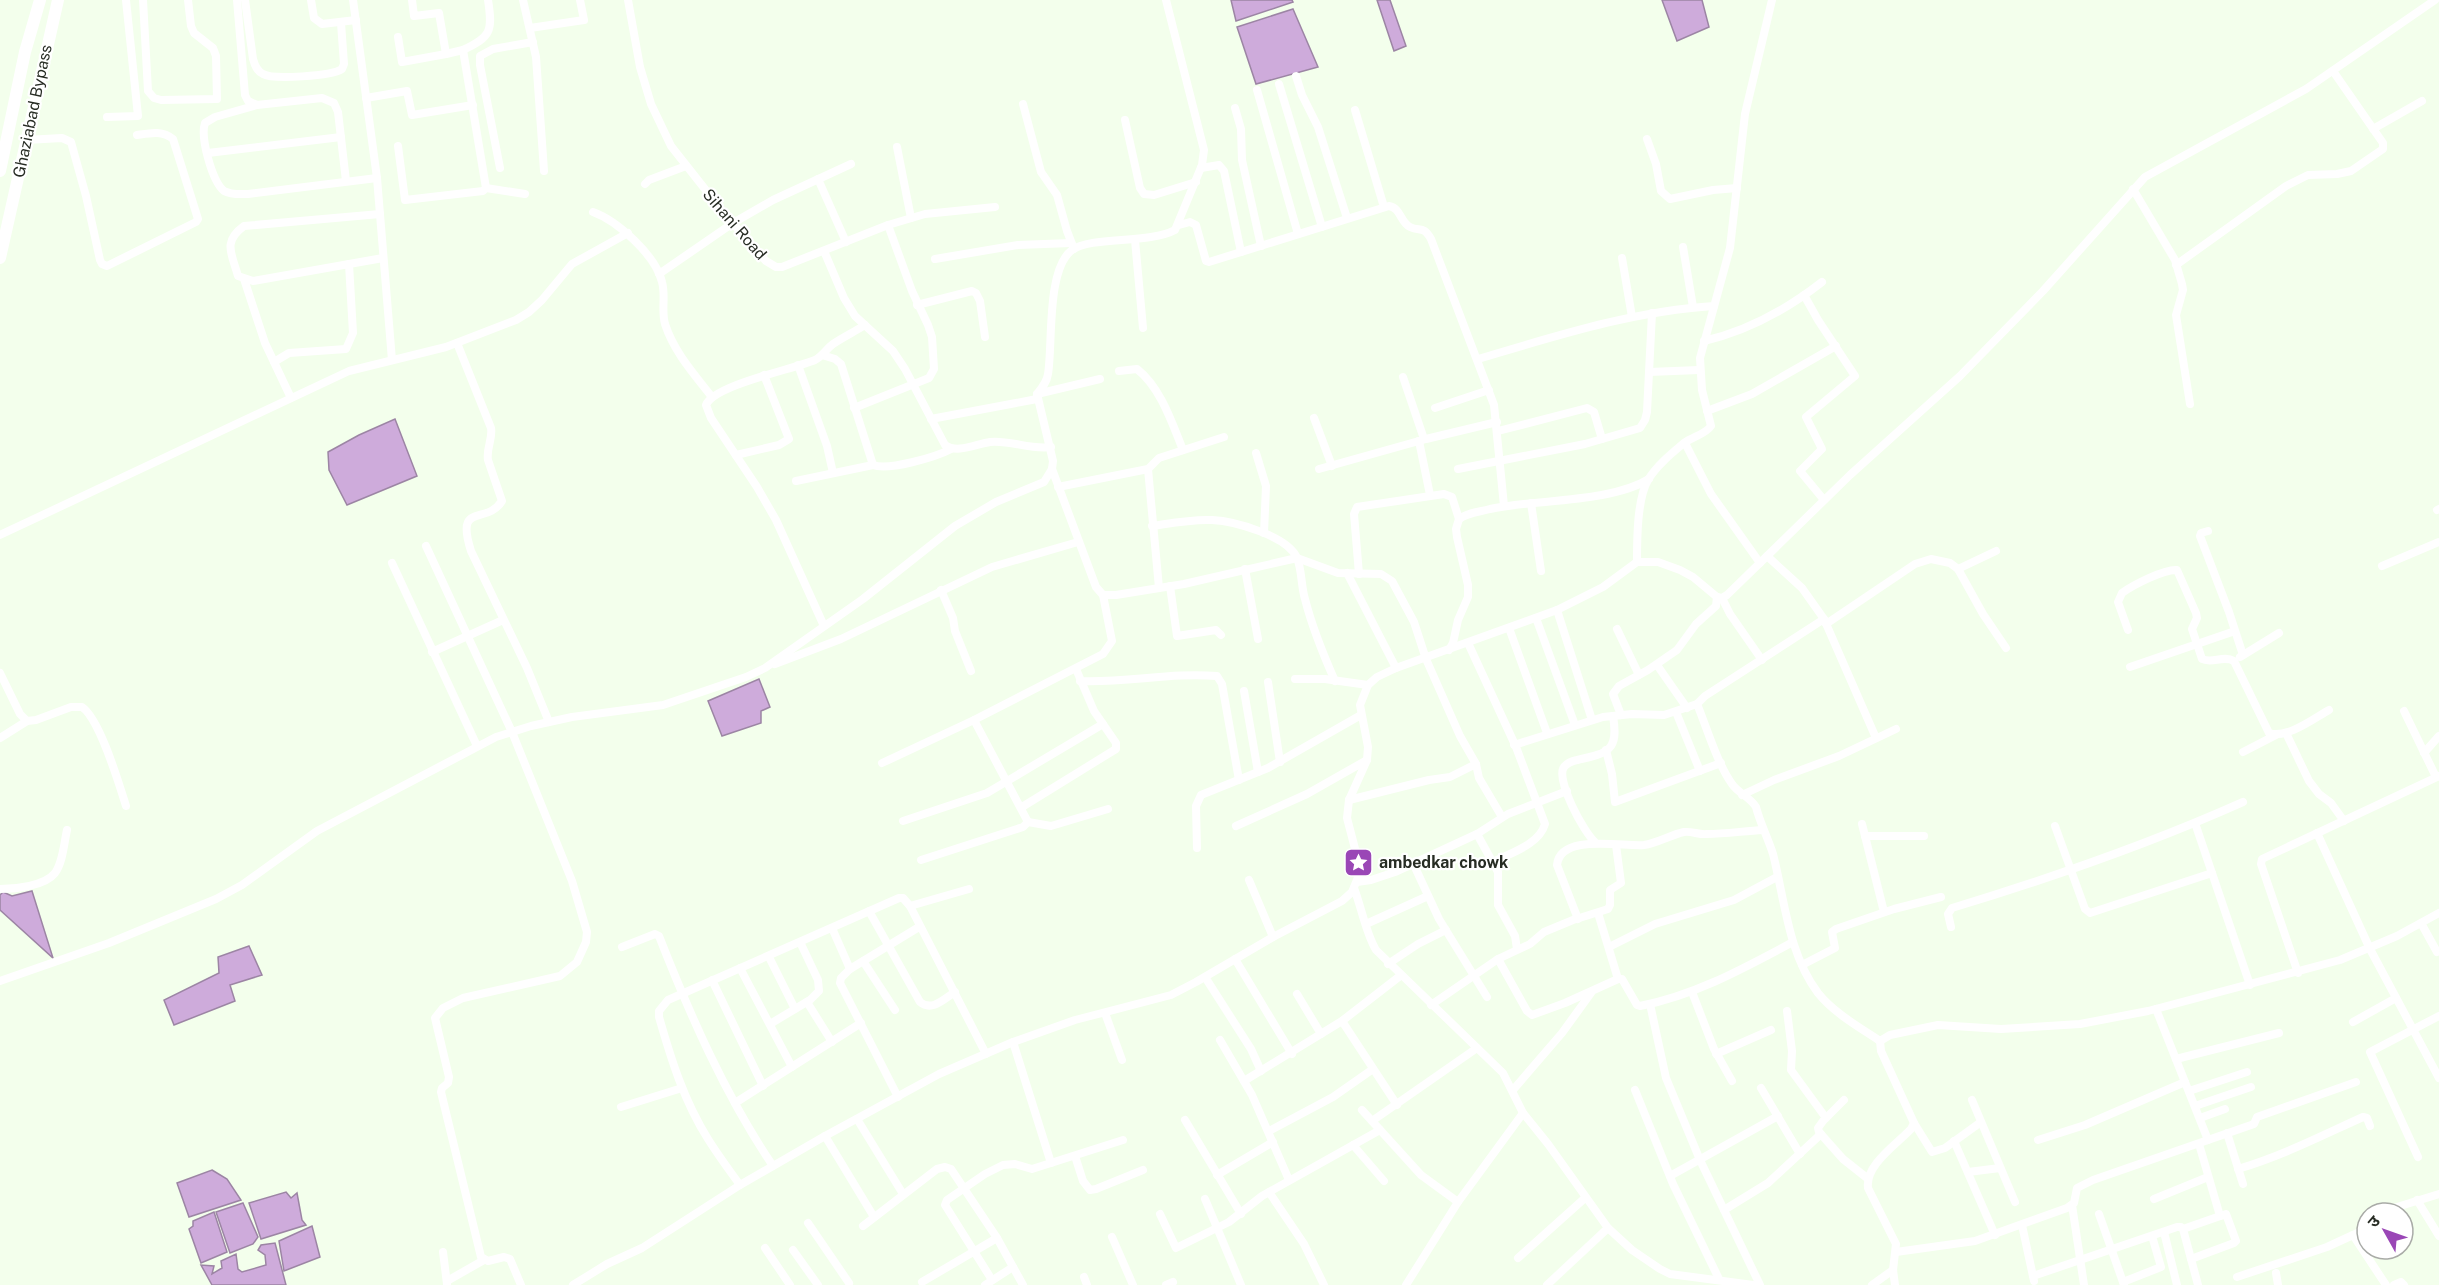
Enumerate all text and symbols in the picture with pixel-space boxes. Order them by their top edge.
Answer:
street label: Ghaziabad Bypass [9,43,56,179]
street label: Sihani Road [699,185,771,264]
place icon: ambedkar chowk [1342,846,1374,878]
place label: ambedkar chowk [1379,853,1508,872]
north arrow [2355,1201,2415,1261]
text: उ [2364,1212,2385,1231]

